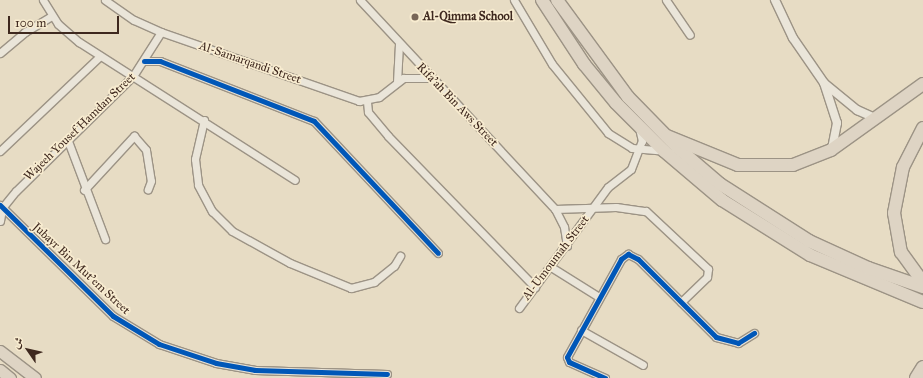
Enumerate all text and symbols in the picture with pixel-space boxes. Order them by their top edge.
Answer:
scale bar [10,8,121,34]
place label: Al-Qimma School [423,10,513,24]
marker: Al-Qimma School [410,12,420,22]
text: 100 m [15,16,46,30]
street label: Al-Samarqandi Street [197,39,303,87]
street label: Rifa'ah Bin Aws Street [413,60,501,150]
street label: Wajeeh Yousef Hamdan Street [21,70,139,184]
street label: Al-Umoumah Street [519,213,593,303]
street label: Jubayr Bin Mut'em Street [29,220,133,318]
north arrow [8,330,48,370]
text: ش [9,335,26,351]

